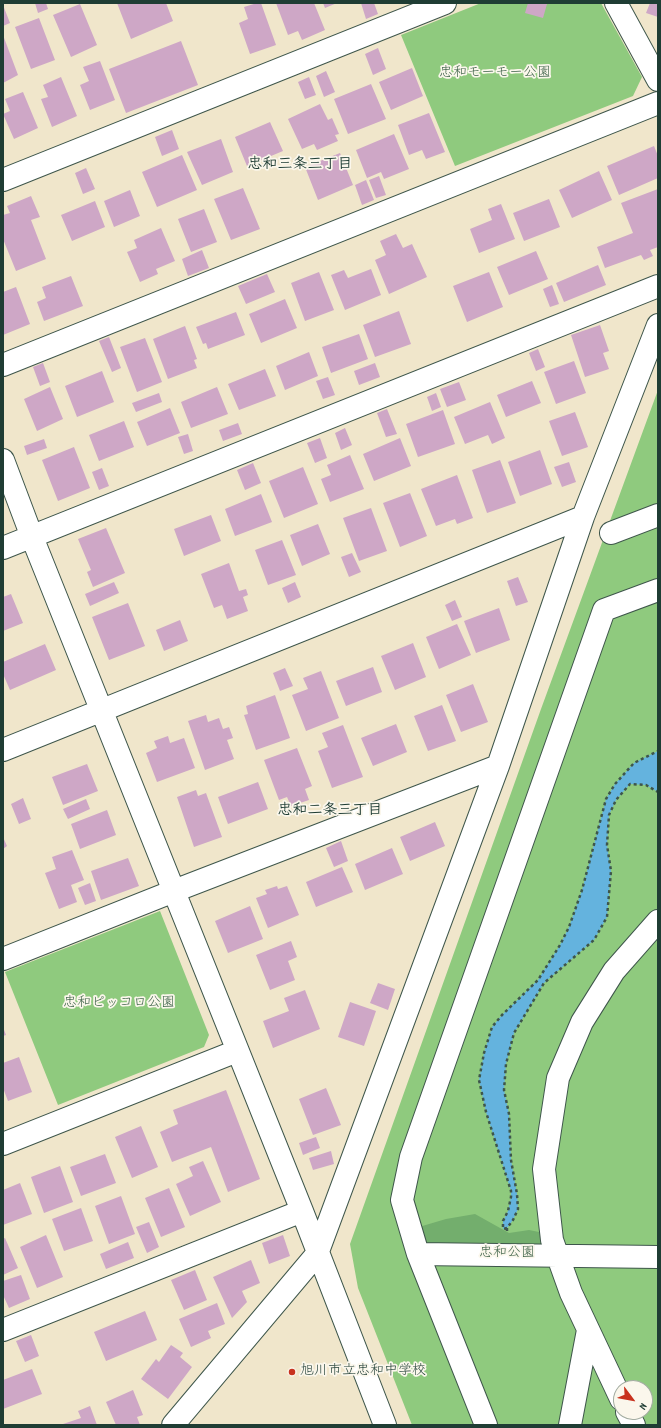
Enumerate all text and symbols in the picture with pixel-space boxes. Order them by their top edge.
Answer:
park label: 忠和モーモー公園 [439,66,551,82]
district label: 忠和三条三丁目 [248,157,352,175]
district label: 忠和二条三丁目 [278,803,382,821]
park label: 忠和ピッコロ公園 [63,996,175,1012]
park label: 忠和公園 [479,1246,535,1262]
place label: 旭川市立忠和中学校 [300,1364,426,1380]
marker: 旭川市立忠和中学校 [287,1367,297,1377]
north arrow [613,1380,653,1420]
text: N [634,1399,651,1412]

